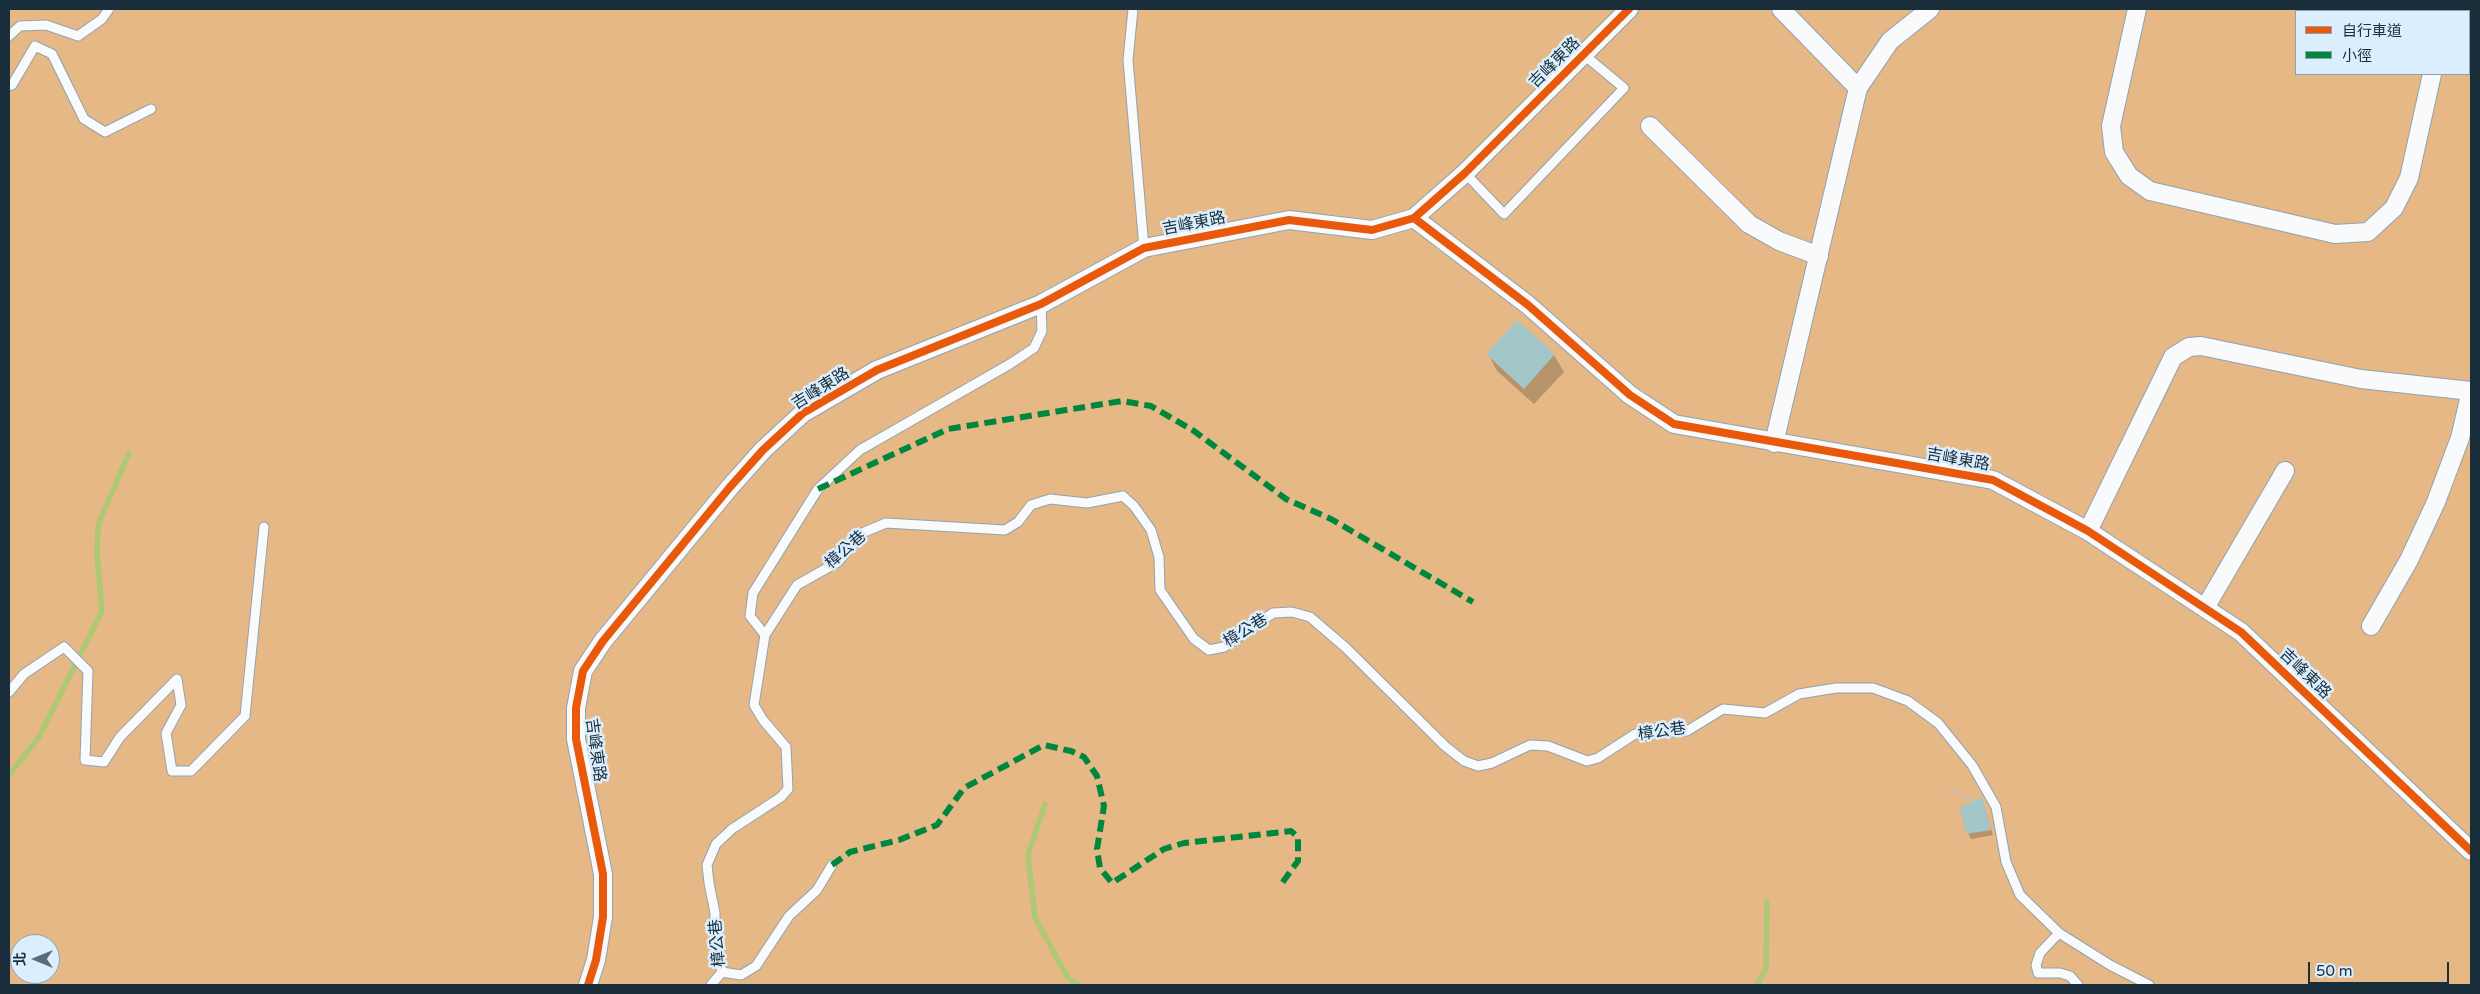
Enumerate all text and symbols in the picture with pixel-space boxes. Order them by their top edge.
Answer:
legend [2295,10,2470,75]
text: 自行車道 [2342,22,2402,40]
street label: 吉峰東路 [1526,34,1584,92]
text: 小徑 [2342,47,2372,65]
street label: 吉峰東路 [1161,208,1227,240]
street label: 吉峰東路 [789,364,853,414]
street label: 吉峰東路 [1925,445,1991,475]
street label: 樟公巷 [822,527,870,573]
street label: 樟公巷 [1221,610,1271,652]
street label: 吉峰東路 [2275,645,2335,703]
street label: 吉峰東路 [581,717,609,783]
street label: 樟公巷 [1637,719,1687,745]
street label: 樟公巷 [706,918,730,968]
north arrow [10,934,60,984]
text: 北 [12,952,29,966]
scale bar [2310,952,2451,984]
text: 50 m [2316,962,2353,980]

